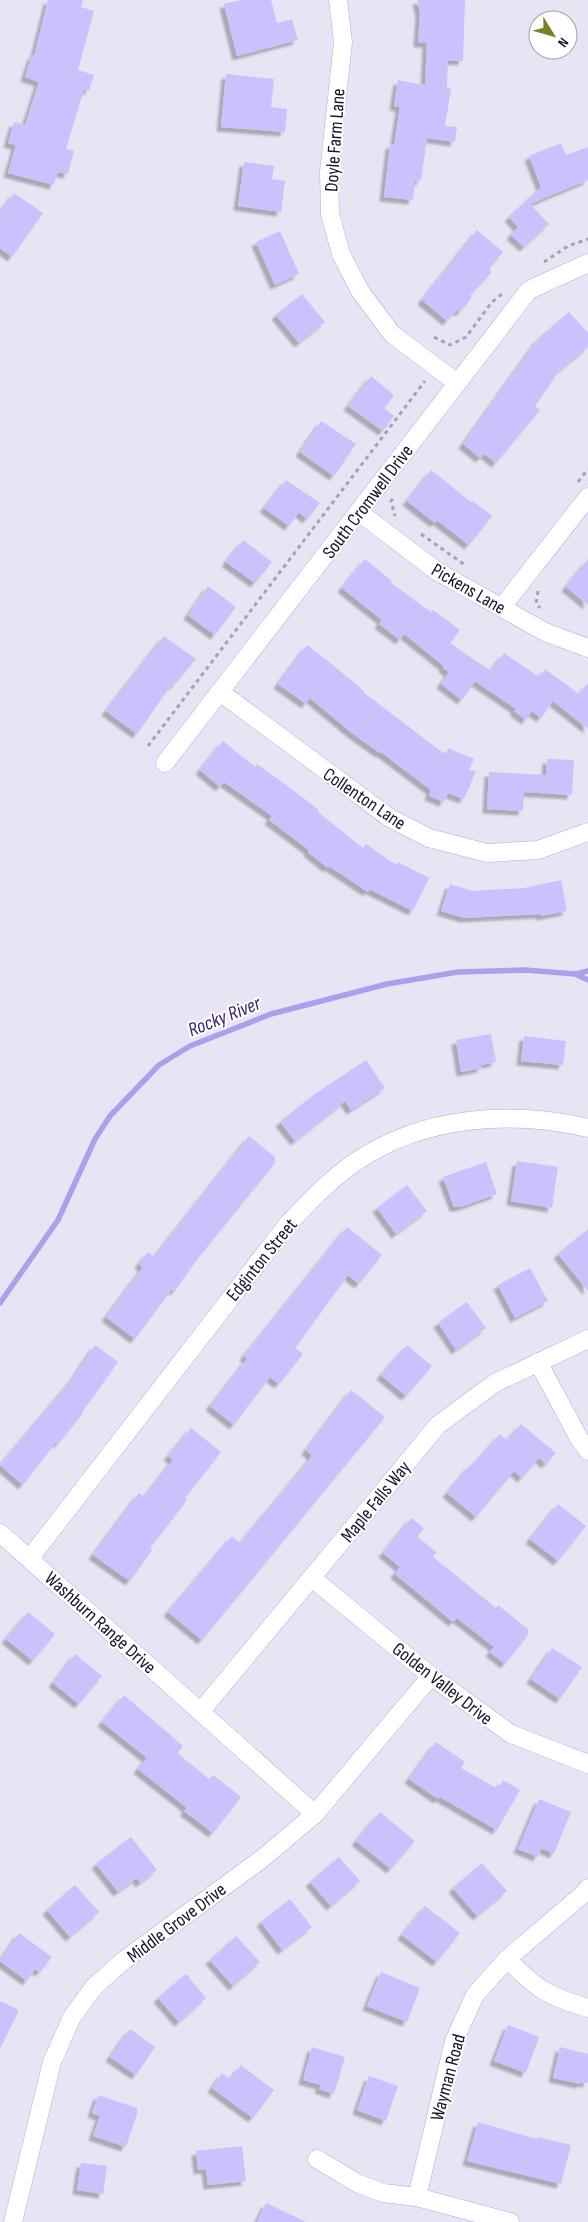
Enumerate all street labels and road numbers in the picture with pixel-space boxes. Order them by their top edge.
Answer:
street label: Doyle Farm Lane [320,88,351,193]
street label: South Cromwell Drive [318,440,419,563]
street label: Pickens Lane [427,559,509,620]
street label: Collenton Lane [318,763,410,835]
street label: Edginton Street [222,1214,303,1306]
street label: Maple Falls Way [336,1456,416,1547]
street label: Washburn Range Drive [40,1567,160,1679]
street label: Golden Valley Drive [387,1638,497,1731]
street label: Middle Grove Drive [123,1878,231,1968]
street label: Wayman Road [426,2032,471,2123]

